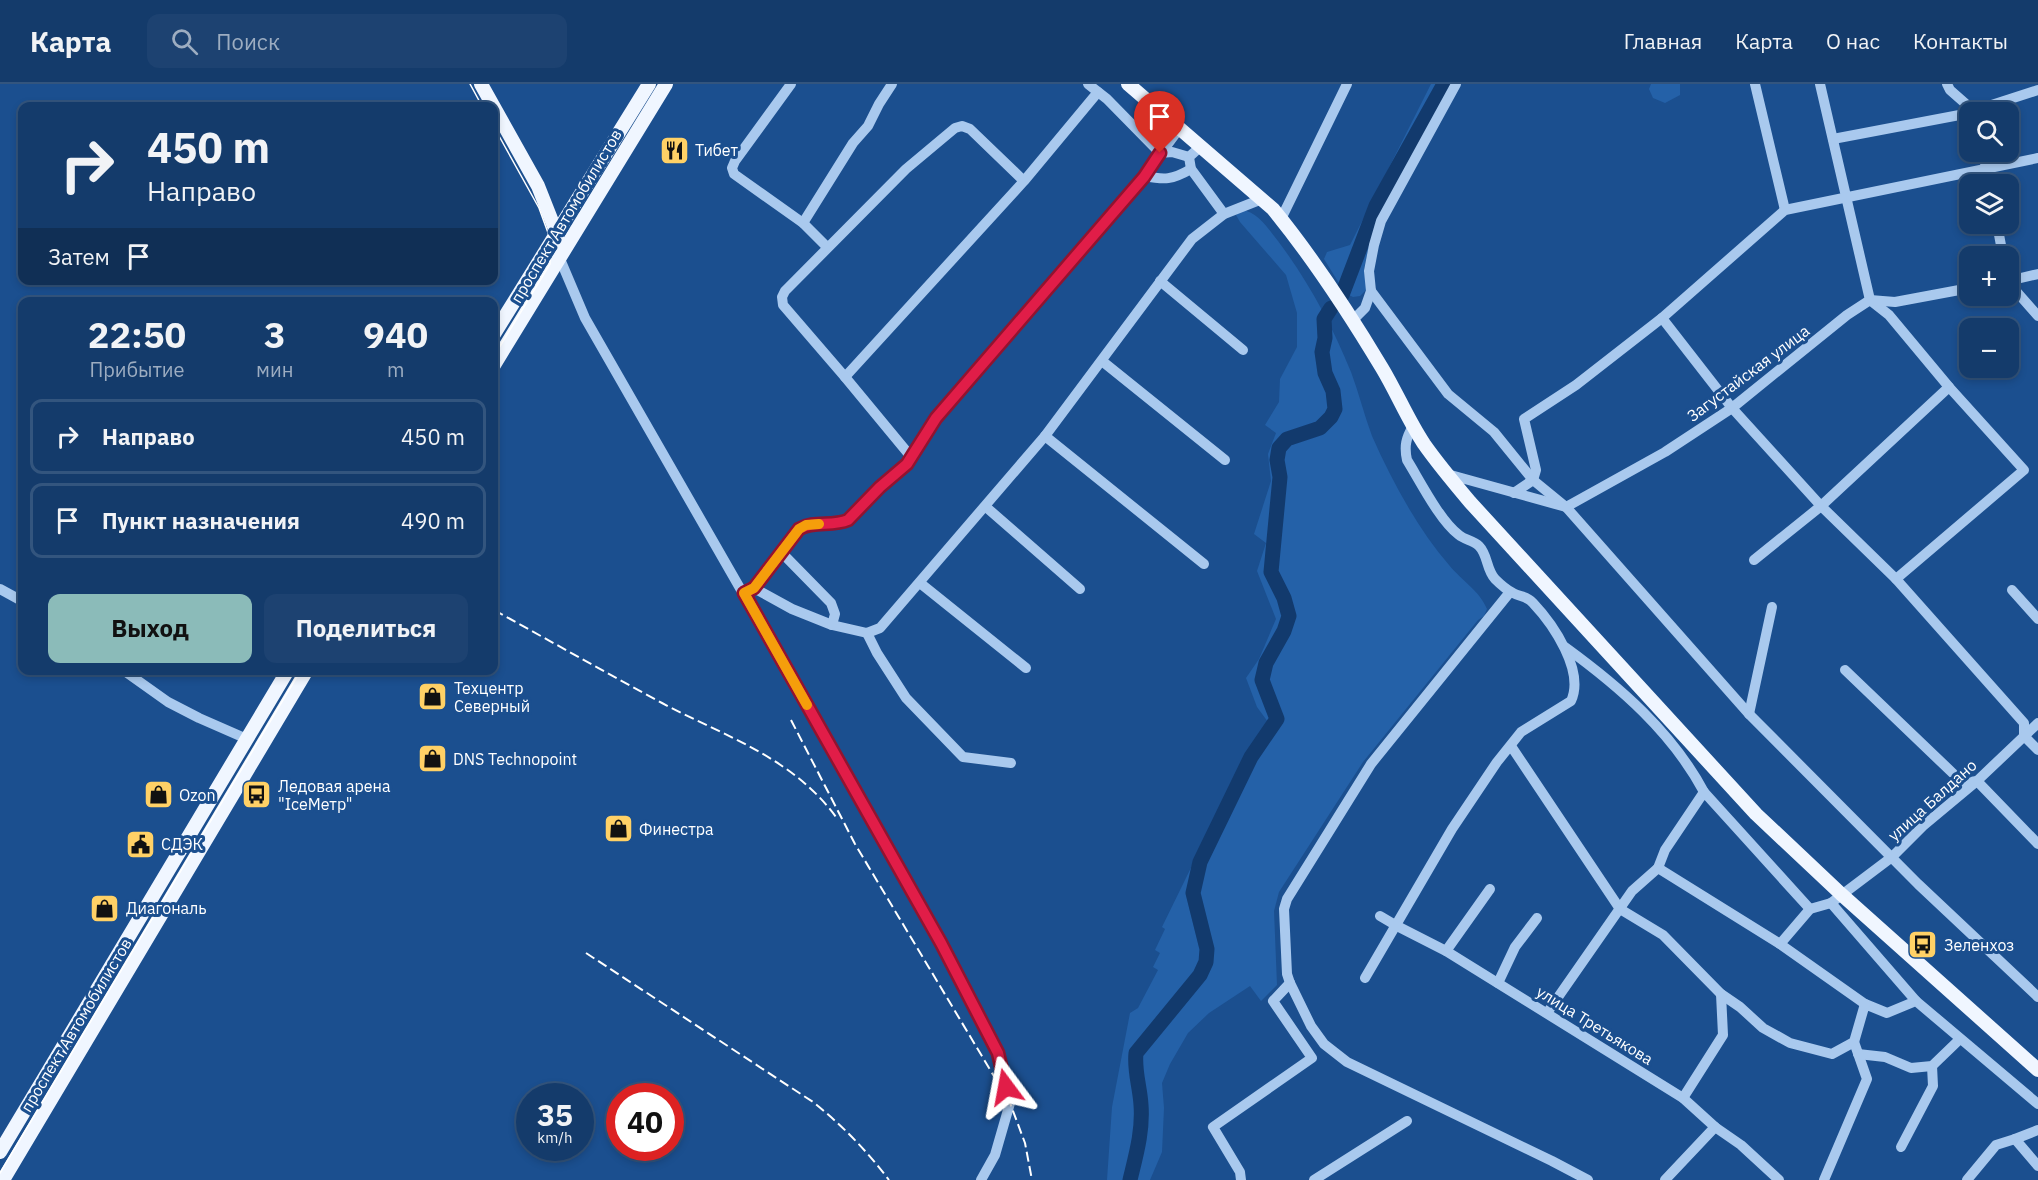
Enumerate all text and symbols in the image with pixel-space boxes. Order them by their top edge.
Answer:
search box [147,14,567,68]
text: Карта [30,23,111,60]
icon: search [168,25,201,58]
text: Поиск [216,27,280,56]
text: Главная [1624,27,1702,55]
text: Карта [1735,27,1793,55]
text: О нас [1826,27,1880,55]
text: Контакты [1913,27,2008,55]
pin [1134,91,1185,153]
icon: arrive [1143,100,1176,133]
map controls [1959,102,2019,378]
button: search [1959,102,2019,162]
text: 450 m [147,120,270,175]
street label: проспект Автомобилистов [506,125,626,307]
icon: right [48,126,126,204]
restaurant icon: Тибет [658,134,690,166]
place label: Тибет [695,140,738,160]
text: Направо [147,173,256,208]
button: layers [1959,174,2019,234]
icon: arrive [122,240,155,273]
text: Затем [48,242,110,271]
button: + [1959,246,2019,306]
text: 22:50 [88,311,186,358]
text: 3 [264,311,286,358]
text: 940 [363,311,428,358]
button: − [1959,318,2019,378]
street label: Загустайская улица [1683,320,1814,426]
text: Прибытие [89,356,185,383]
text: мин [256,356,293,383]
text: m [387,356,404,383]
icon: right [51,420,84,453]
text: Направо [102,422,195,451]
text: 450 m [401,422,465,451]
icon: arrive [51,504,84,537]
text: Пункт назначения [102,506,300,535]
text: 490 m [401,506,465,535]
button: Выход [48,594,252,663]
button: Поделиться [264,594,468,663]
place label: Техцентр Северный [454,678,530,716]
shop icon: Техцентр Северный [417,681,449,713]
shop icon: DNS Technopoint [416,743,448,775]
place label: DNS Technopoint [453,749,577,769]
street label: улица Балдано [1884,755,1981,845]
place label: Ледовая арена "IceМетр" [278,776,391,814]
shop icon: Ozon [142,779,174,811]
bus stop icon: Ледовая арена "IceМетр" [241,779,273,811]
place label: Ozon [179,785,216,805]
shop icon: Финестра [602,813,634,845]
place label: Финестра [639,819,714,839]
public building icon: СДЭК [124,828,156,860]
place label: СДЭК [161,834,203,854]
shop icon: Диагональ [89,892,121,924]
place label: Диагональ [126,898,207,918]
bus stop icon: Зеленхоз [1907,929,1939,961]
street label: проспект Автомобилистов [16,934,136,1116]
place label: Зеленхоз [1944,935,2014,955]
street label: улица Третьякова [1533,981,1657,1069]
position arrow [974,1055,1038,1119]
speed limit sign: 40 [606,1083,684,1161]
text: 35 [537,1095,573,1134]
text: km/h [537,1128,573,1147]

